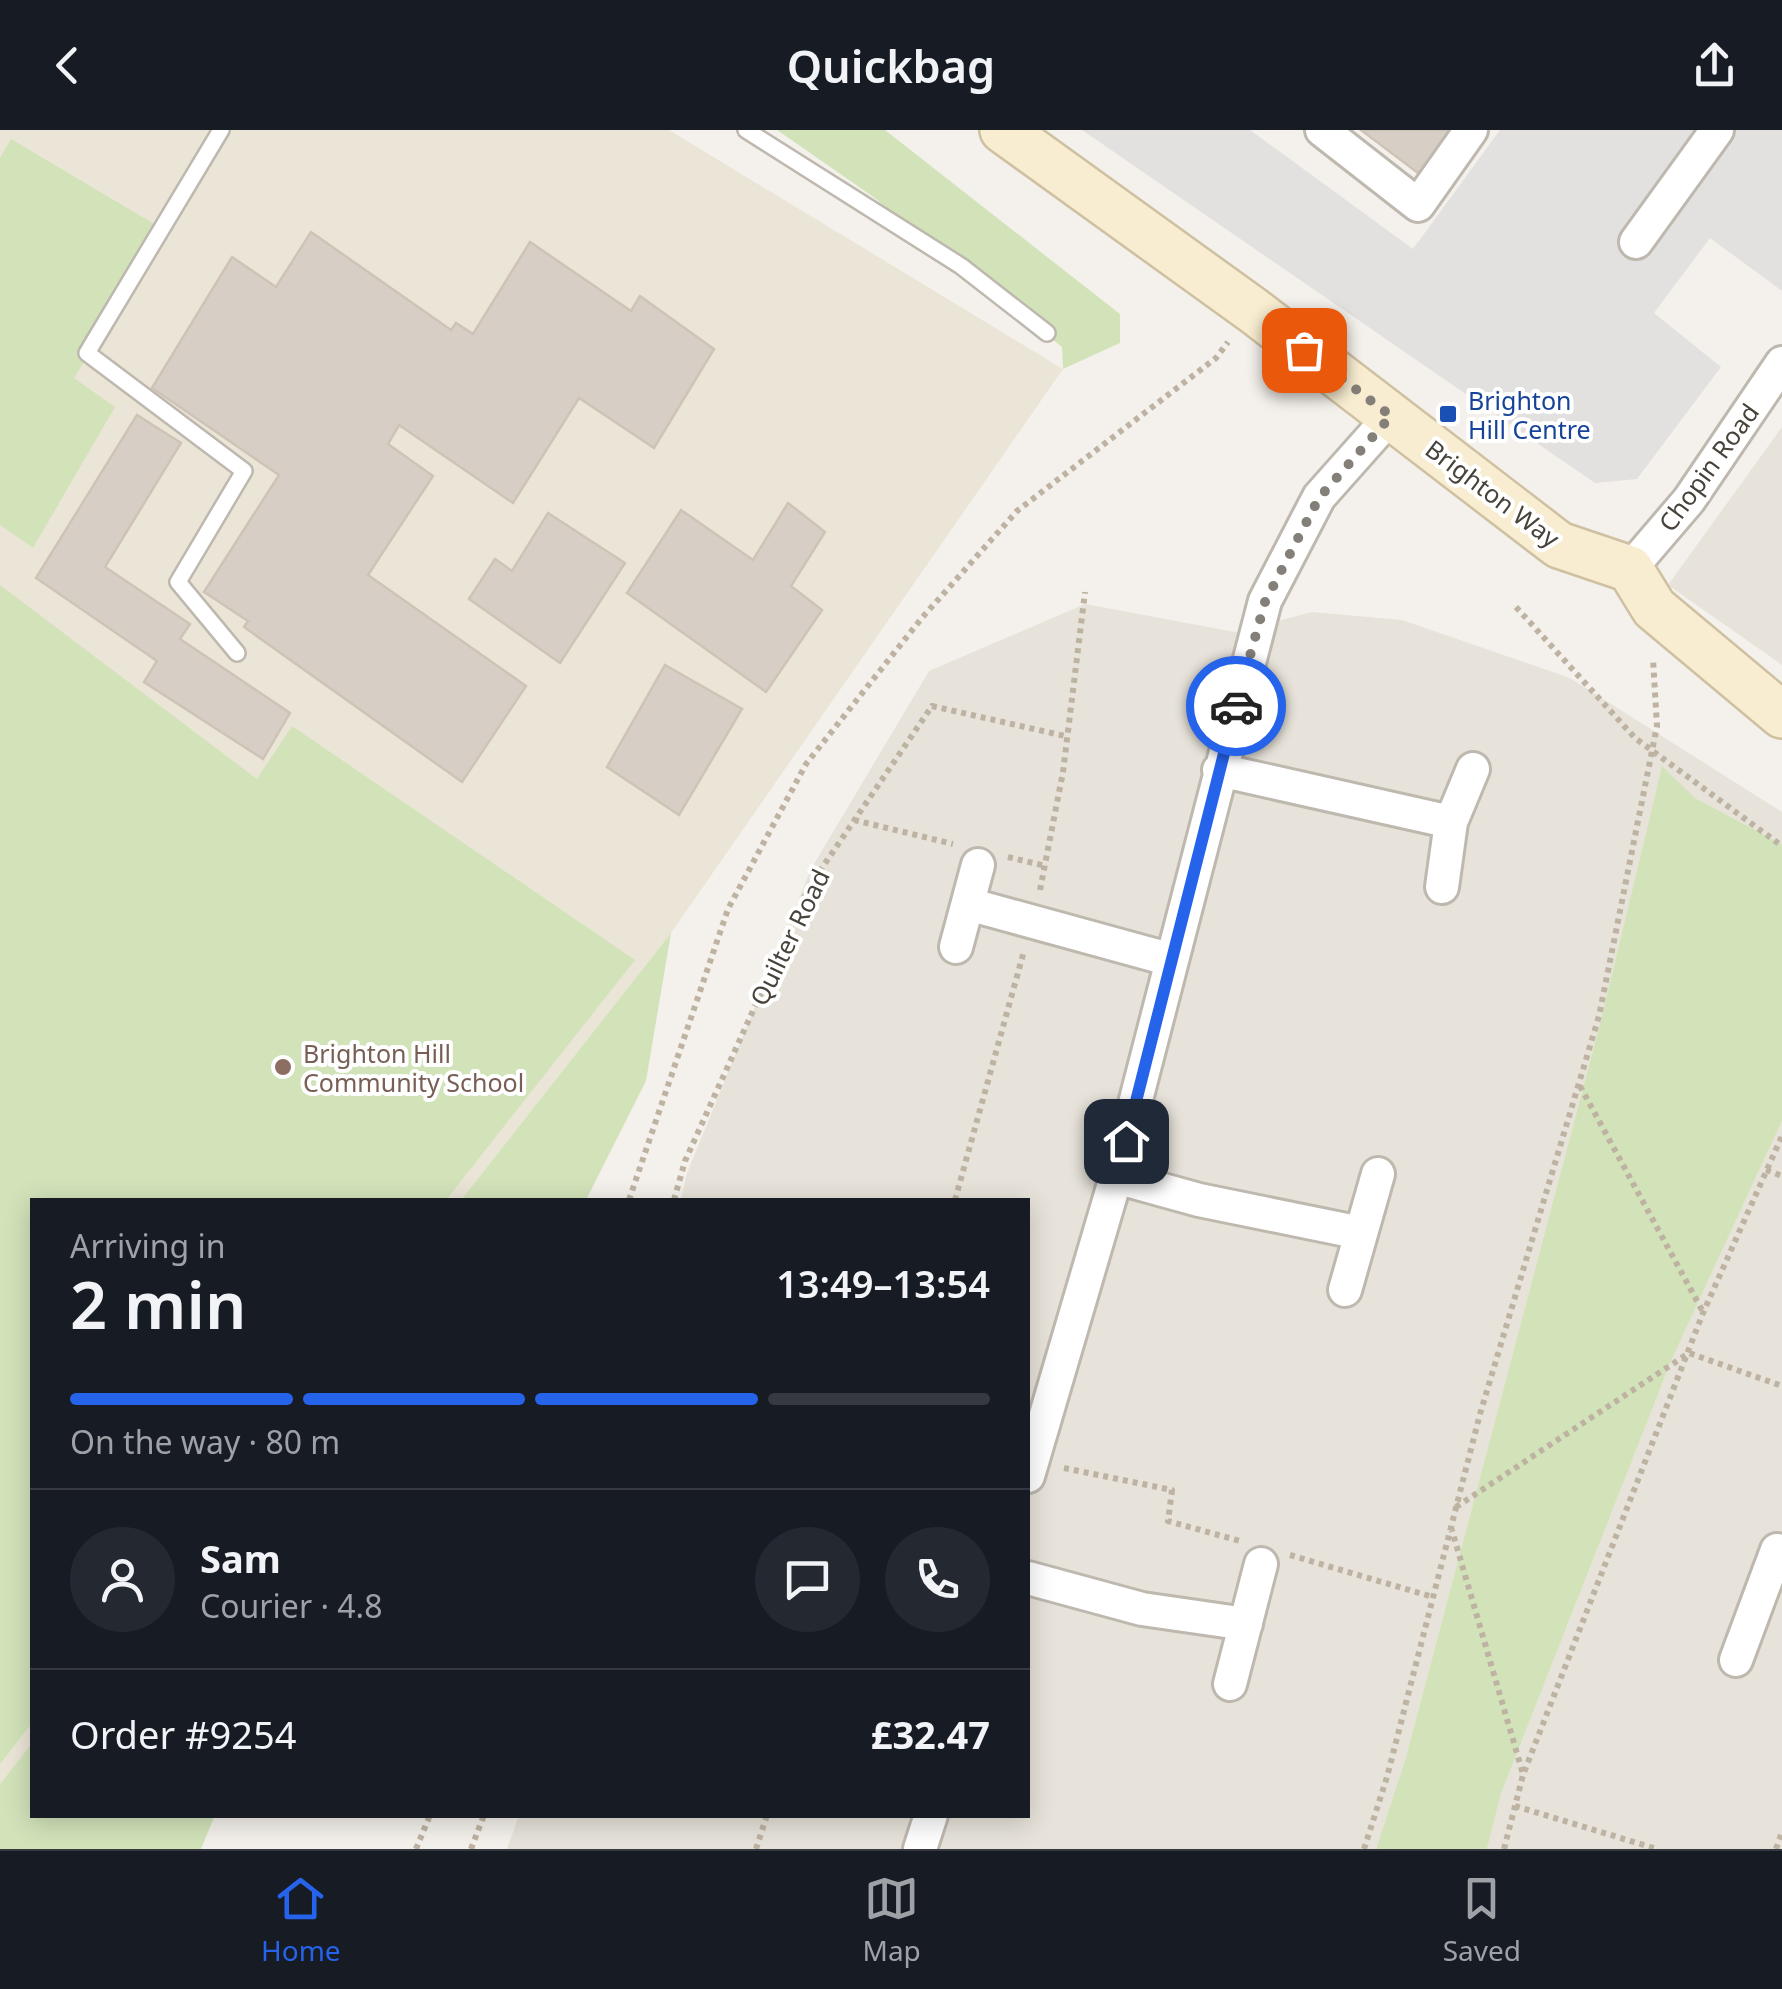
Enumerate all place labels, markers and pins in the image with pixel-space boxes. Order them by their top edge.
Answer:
pin [1262,308,1347,393]
place label: Brighton Hill Centre [1468,383,1591,446]
marker: Brighton Hill Centre [1437,403,1459,425]
place label: Brighton Hill Community School [303,1036,524,1099]
marker: Brighton Hill Community School [272,1056,294,1078]
pin [1084,1099,1169,1184]

